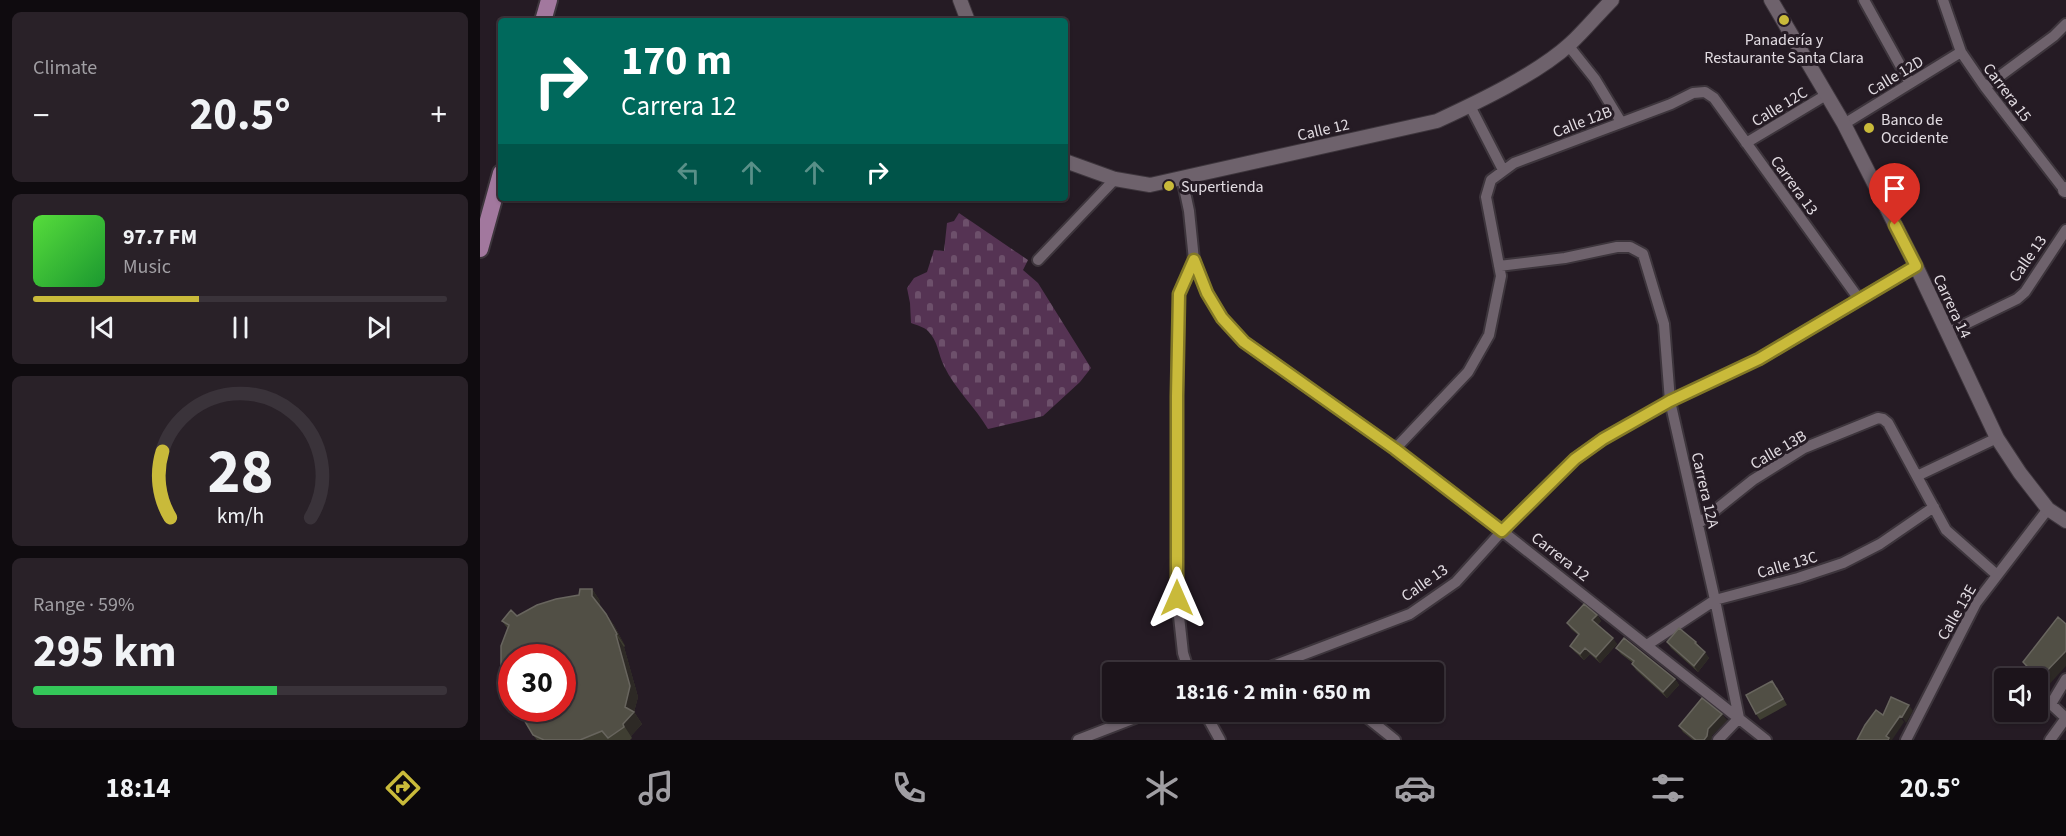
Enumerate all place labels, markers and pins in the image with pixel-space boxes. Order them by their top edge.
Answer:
marker: Panadería y Restaurante Santa Clara [1777,13,1791,27]
place label: Panadería y Restaurante Santa Clara [1704,29,1864,69]
place label: Banco de Occidente [1881,109,1949,149]
marker: Banco de Occidente [1862,121,1876,135]
pin [1869,163,1920,225]
place label: Supertienda [1181,176,1264,198]
marker: Supertienda [1162,179,1176,193]

